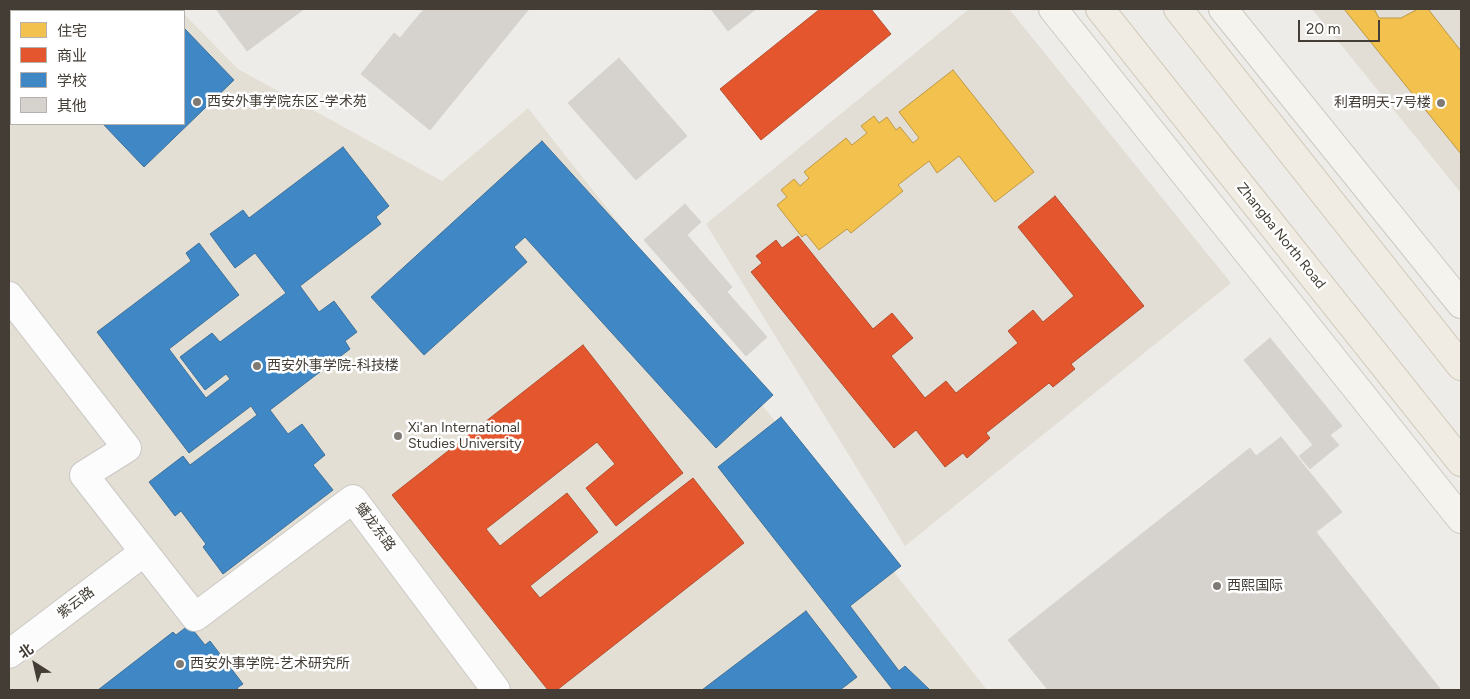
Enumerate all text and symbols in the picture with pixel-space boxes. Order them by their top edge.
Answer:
legend [10,10,185,125]
scale bar [1300,10,1382,42]
text: 20 m [1306,20,1340,38]
text: 住宅 [57,22,87,40]
text: 商业 [57,47,87,65]
text: 学校 [57,72,87,90]
place label: 西安外事学院东区-学术苑 [207,94,367,110]
place label: 利君明天-7号楼 [1334,95,1431,111]
marker: 西安外事学院东区-学术苑 [191,96,203,108]
text: 其他 [57,97,87,115]
marker: 利君明天-7号楼 [1435,97,1447,109]
street label: Zhangba North Road [1233,180,1329,292]
place label: 西安外事学院-科技楼 [267,358,399,374]
marker: 西安外事学院-科技楼 [251,360,263,372]
place label: Xi'an International Studies University [408,420,522,452]
marker: Xi'an International Studies University [392,430,404,442]
street label: 蟠龙东路 [351,500,399,554]
place label: 西熙国际 [1227,578,1283,594]
marker: 西熙国际 [1211,580,1223,592]
street label: 紫云路 [54,584,98,622]
north arrow [10,639,60,689]
text: 北 [16,640,37,662]
place label: 西安外事学院-艺术研究所 [190,656,350,672]
marker: 西安外事学院-艺术研究所 [174,658,186,670]

